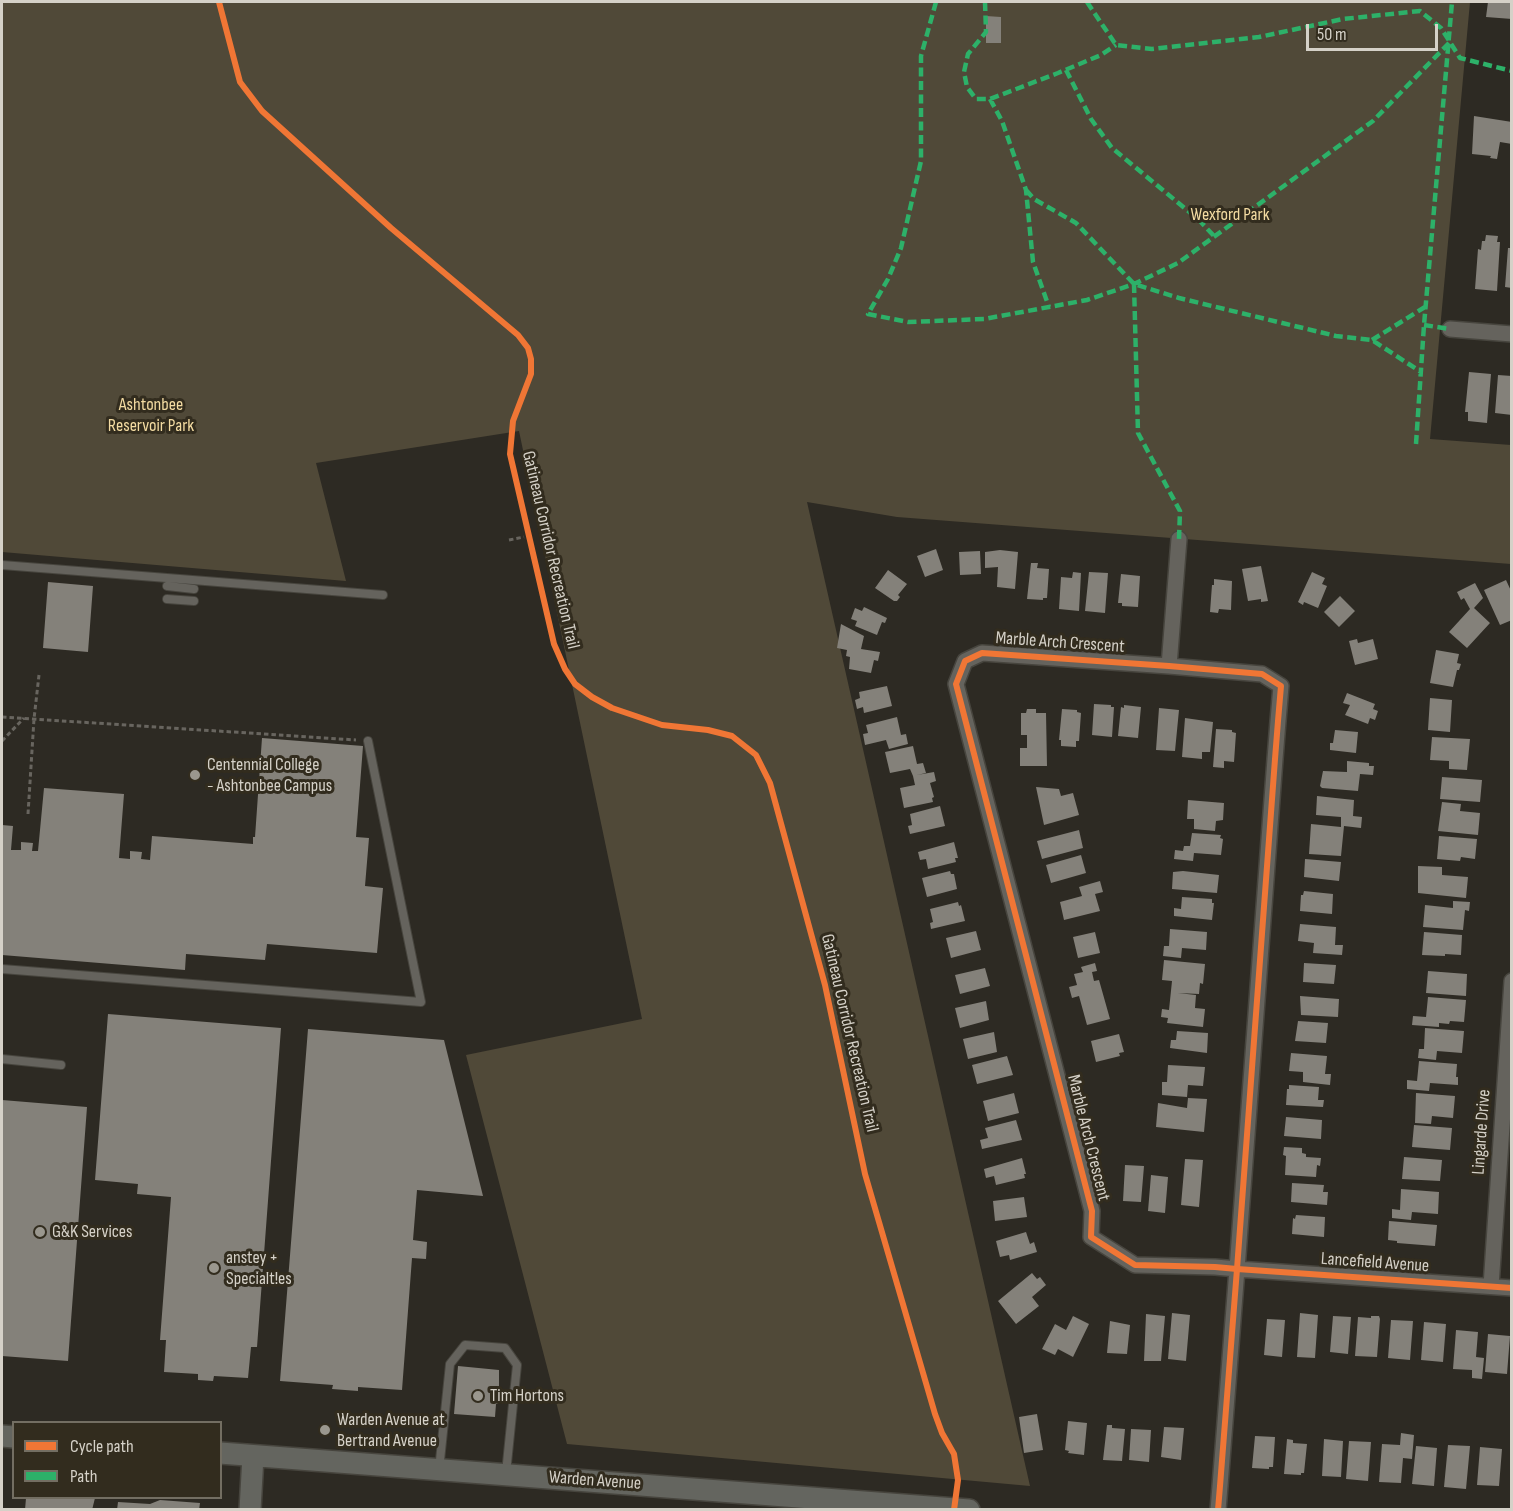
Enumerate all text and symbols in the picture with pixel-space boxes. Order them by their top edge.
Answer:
scale bar [1309,12,1441,50]
text: 50 m [1317,24,1347,45]
park label: Wexford Park [1190,204,1270,226]
park label: Ashtonbee Reservoir Park [108,394,194,436]
street label: Gatineau Corridor Recreation Trail [517,449,583,651]
street label: Marble Arch Crescent [995,628,1125,658]
place label: Centennial College - Ashtonbee Campus [207,754,332,796]
marker: Centennial College - Ashtonbee Campus [188,768,202,782]
street label: Gatineau Corridor Recreation Trail [816,932,882,1134]
street label: Marble Arch Crescent [1062,1073,1114,1203]
street label: Lingarde Drive [1468,1089,1496,1175]
place label: G&K Services [52,1221,133,1243]
marker: G&K Services [33,1225,47,1239]
place label: anstey + Specialt!es [226,1247,292,1290]
street label: Lancefield Avenue [1320,1248,1430,1278]
marker: anstey + Specialt!es [207,1261,221,1275]
place label: Tim Hortons [490,1385,564,1407]
marker: Tim Hortons [471,1389,485,1403]
place label: Warden Avenue at Bertrand Avenue [337,1409,445,1452]
legend [12,1421,222,1499]
marker: Warden Avenue at Bertrand Avenue [318,1423,332,1437]
text: Cycle path [70,1436,134,1457]
text: Path [70,1466,98,1487]
street label: Warden Avenue [548,1467,642,1495]

